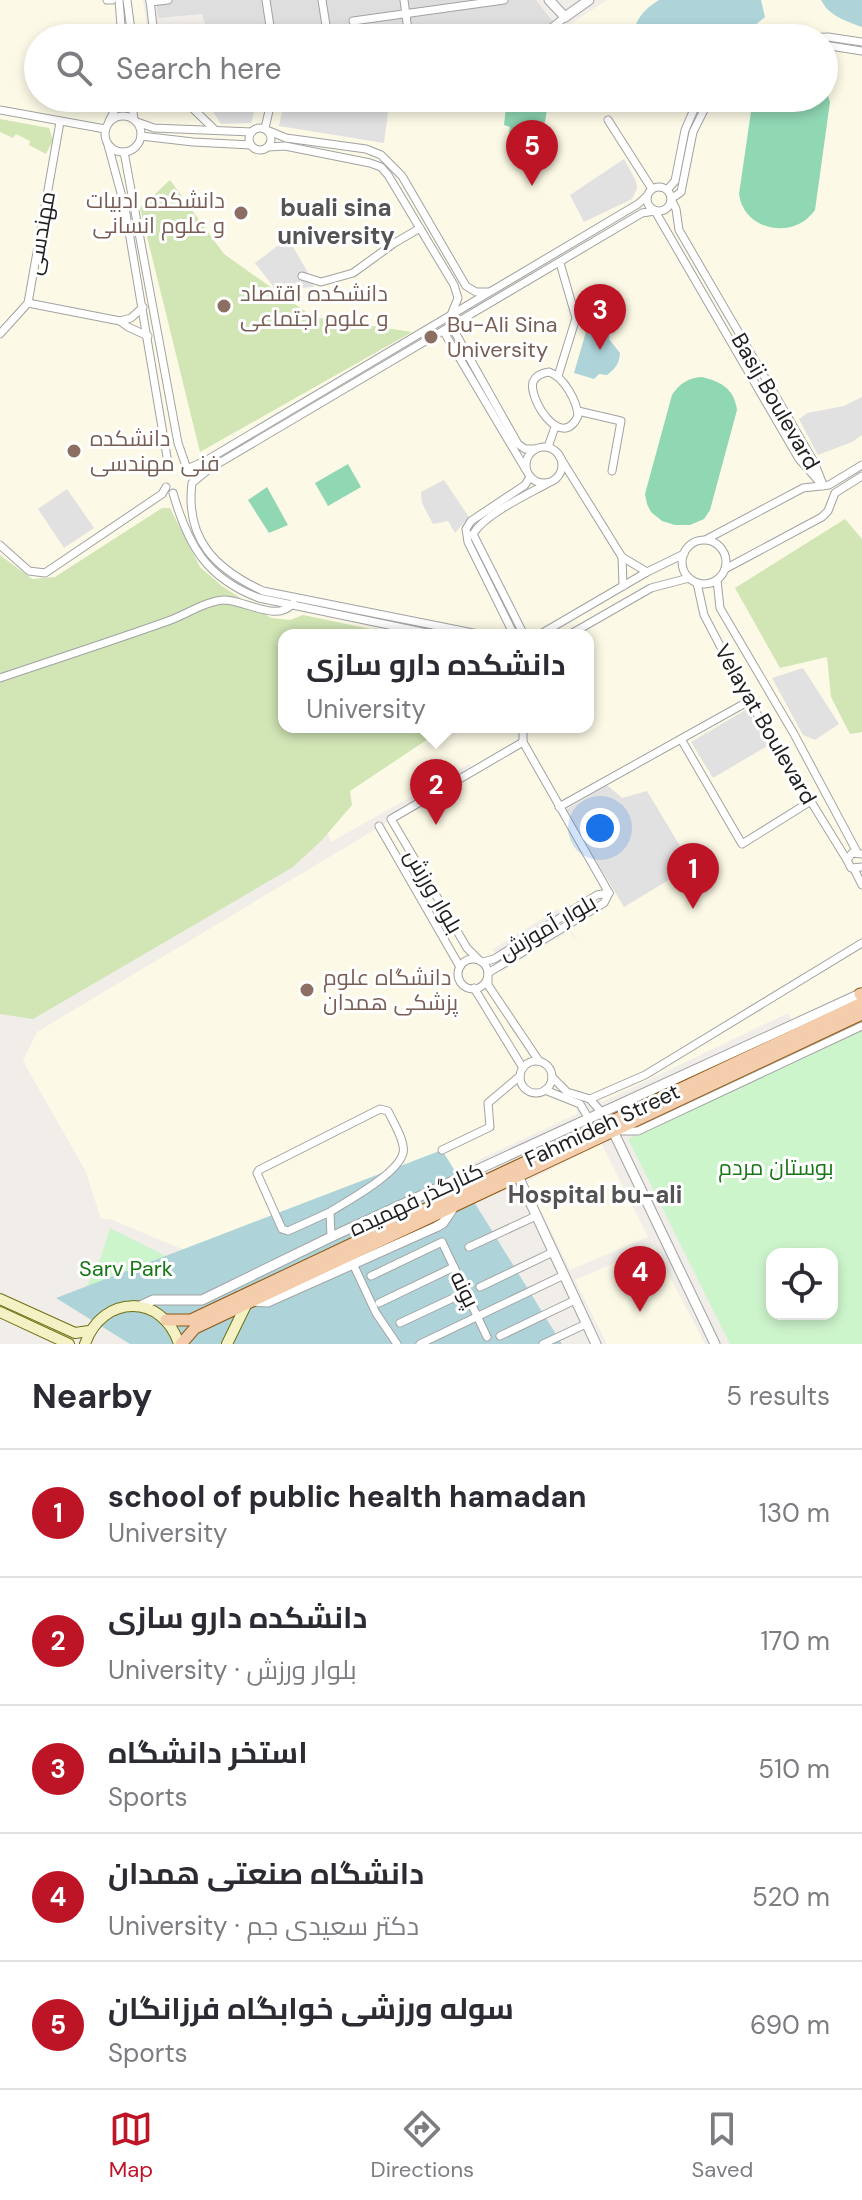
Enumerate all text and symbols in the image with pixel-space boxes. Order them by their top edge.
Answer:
search box [24,24,838,112]
icon: search [52,46,96,90]
text: Search here [116,49,282,88]
pin: 5 [506,120,558,186]
place label: دانشکده ادبیات و علوم انسانی [86,186,225,241]
street label: مهندسی [19,189,62,277]
district label: buali sina university [277,192,395,251]
marker: دانشکده ادبیات و علوم انسانی [232,204,250,222]
place label: دانشکده اقتصاد و علوم اجتماعی [240,279,388,334]
pin: 3 [574,284,626,350]
marker: دانشکده اقتصاد و علوم اجتماعی [215,297,233,315]
place label: Bu-Ali Sina University [447,310,557,364]
marker: Bu-Ali Sina University [422,328,440,346]
street label: Basij Boulevard [725,328,826,475]
place label: دانشکده فنی مهندسی [90,424,220,478]
marker: دانشکده فنی مهندسی [65,442,83,460]
popup [278,629,594,733]
street label: Velayat Boulevard [708,639,823,810]
text: دانشکده دارو سازی [306,645,566,684]
text: University [306,692,426,726]
pin: 2 [410,759,462,825]
your location [580,808,620,848]
pin: 1 [667,843,719,909]
street label: بلوار ورزش [398,844,469,939]
street label: بلوار آموزش [493,888,601,967]
place label: دانشگاه علوم پزشکی همدان [323,963,458,1017]
marker: دانشگاه علوم پزشکی همدان [298,981,316,999]
street label: Fahmideh Street [520,1077,684,1174]
park label: بوستان مردم [718,1153,834,1183]
street label: کنارگذر فهمیده [345,1156,488,1243]
district label: Hospital bu-ali [508,1179,682,1210]
pin: 4 [614,1246,666,1312]
map controls [766,1248,838,1320]
button: locate [766,1248,838,1320]
park label: Sarv Park [79,1254,173,1283]
street label: پونه [443,1266,486,1312]
text: Nearby [32,1374,152,1419]
text: 5 results [726,1379,830,1413]
text: school of public health hamadan [108,1477,587,1516]
text: 1 [53,1496,63,1530]
text: 130 m [759,1496,830,1530]
text: University [108,1516,228,1550]
text: دانشکده دارو سازی [108,1598,367,1637]
text: 2 [50,1624,66,1658]
text: 170 m [761,1624,830,1658]
text: University · بلوار ورزش [108,1653,357,1687]
text: استخر دانشگاه [108,1733,308,1772]
text: 3 [50,1752,66,1786]
text: 510 m [758,1752,830,1786]
text: Sports [108,1780,188,1814]
text: دانشگاه صنعتی همدان [108,1854,424,1893]
text: 4 [50,1880,66,1914]
text: 520 m [752,1880,830,1914]
text: University · دکتر سعیدی جم [108,1909,419,1943]
text: سوله ورزشی خوابگاه فرزانگان [108,1989,514,2028]
text: 5 [50,2008,66,2042]
text: 690 m [750,2008,830,2042]
text: Sports [108,2036,188,2070]
tab: Map [109,2107,153,2184]
tab: Directions [371,2107,474,2184]
tab: Saved [692,2107,753,2184]

